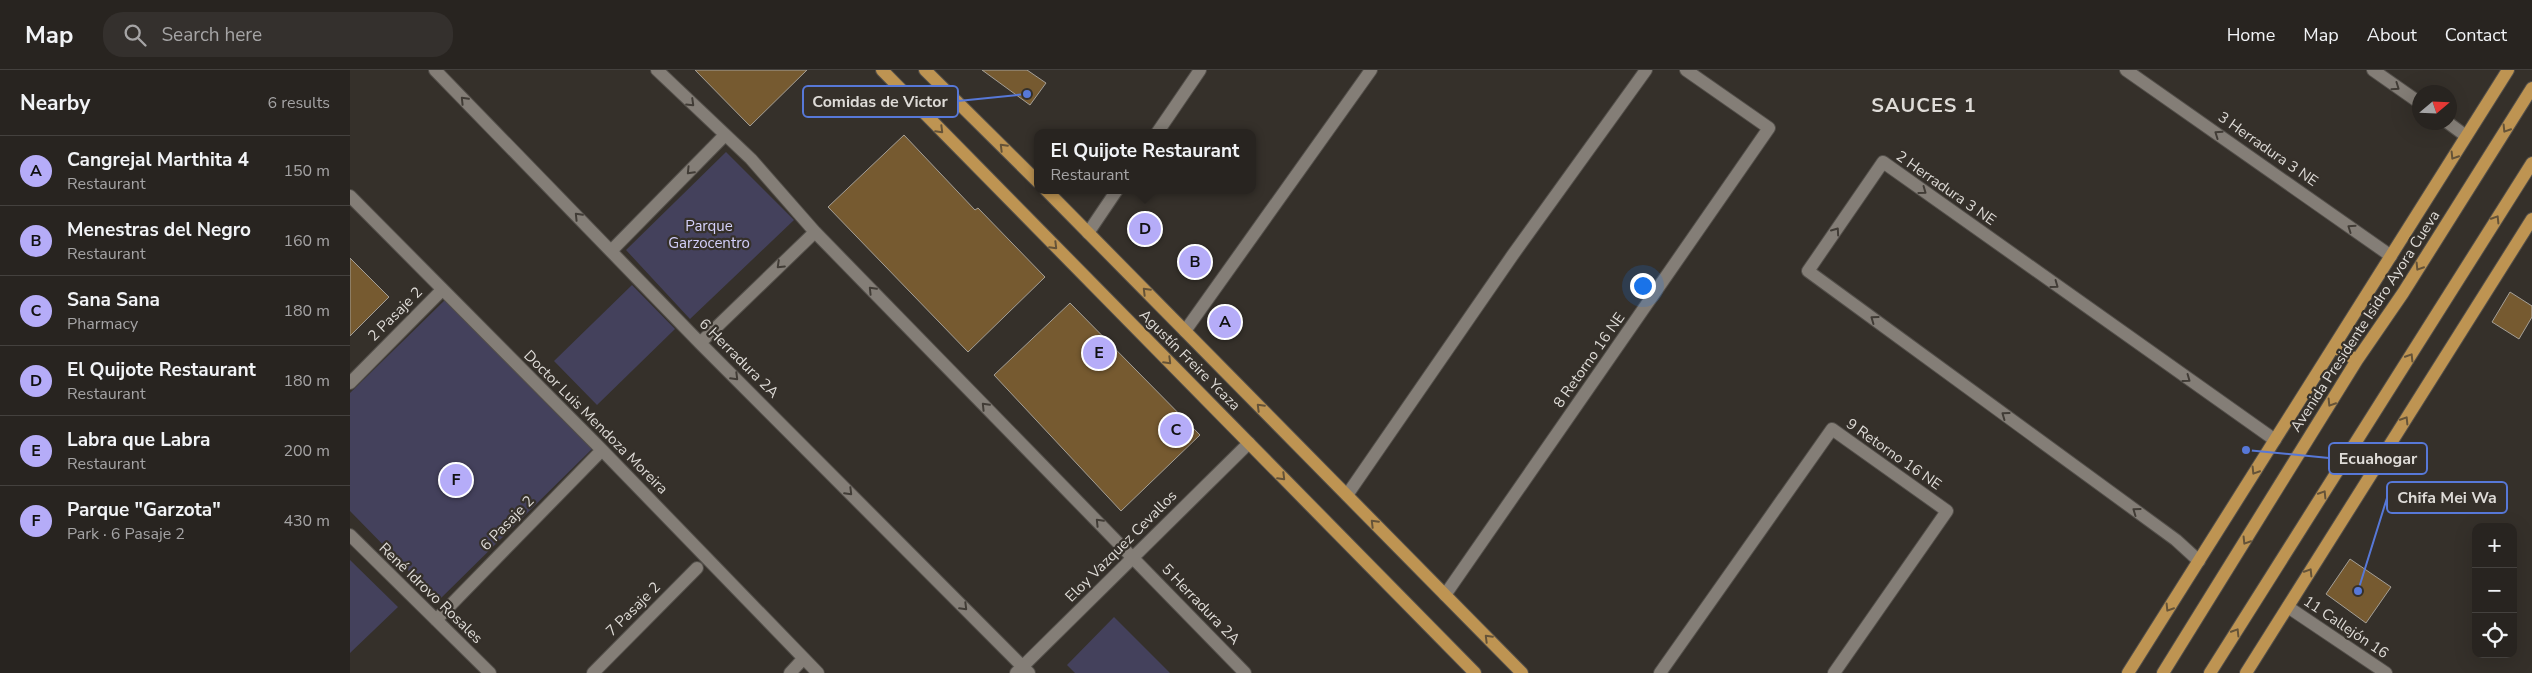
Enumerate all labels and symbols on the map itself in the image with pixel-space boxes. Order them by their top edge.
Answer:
one-way arrow [2390,81,2399,89]
north arrow [2412,85,2457,130]
callout: Comidas de Victor [803,86,958,117]
text: Comidas de Victor [812,91,948,113]
district label: SAUCES 1 [1871,92,1977,119]
one-way arrow [461,97,470,106]
one-way arrow [685,97,694,106]
street label: 3 Herradura 3 NE [2214,107,2322,191]
one-way arrow [935,124,944,133]
one-way arrow [2503,124,2512,133]
one-way arrow [2214,131,2224,140]
one-way arrow [1000,144,1009,153]
street label: 2 Herradura 3 NE [1892,146,2000,230]
one-way arrow [2451,150,2460,159]
one-way arrow [687,165,696,174]
one-way arrow [1917,185,1927,194]
street label: Avenida Presidente Isidro Ayora Cueva [2286,206,2444,436]
pin: D [1129,210,1161,248]
one-way arrow [575,212,584,221]
park label: Parque Garzocentro [668,216,750,253]
one-way arrow [2490,216,2500,225]
one-way arrow [2347,225,2357,234]
one-way arrow [1830,227,1839,237]
one-way arrow [1049,240,1058,249]
pin: B [1179,243,1211,281]
one-way arrow [777,260,786,269]
one-way arrow [2416,261,2426,270]
your location [1630,273,1656,299]
one-way arrow [2049,279,2059,288]
street label: 2 Pasaje 2 [363,282,427,346]
one-way arrow [869,287,878,296]
one-way arrow [1142,288,1151,297]
pin: A [1209,303,1241,341]
street label: Agustín Freire Ycaza [1136,306,1244,414]
street label: 8 Retorno 16 NE [1549,308,1629,412]
street label: 6 Herradura 2A [695,314,783,402]
one-way arrow [1871,317,1880,325]
pin: E [1083,334,1115,372]
street label: Doctor Luis Mendoza Moreira [520,346,672,498]
one-way arrow [2403,353,2413,362]
one-way arrow [1163,356,1172,365]
one-way arrow [729,371,738,380]
one-way arrow [2182,373,2191,383]
one-way arrow [2327,397,2337,406]
one-way arrow [982,403,991,412]
one-way arrow [1257,404,1266,413]
pin: C [1160,411,1192,449]
one-way arrow [2001,412,2011,421]
street label: 9 Retorno 16 NE [1842,414,1946,494]
one-way arrow [2399,417,2409,426]
callout: Ecuahogar [2329,443,2427,474]
text: Ecuahogar [2339,448,2418,470]
pin: F [440,461,472,499]
one-way arrow [2252,465,2262,474]
one-way arrow [1277,471,1286,480]
callout: Chifa Mei Wa [2387,482,2507,513]
one-way arrow [843,486,852,495]
street label: Eloy Vazquez Cevallos [1061,486,1181,606]
text: Chifa Mei Wa [2397,487,2497,509]
street label: 6 Pasaje 2 [476,491,538,555]
one-way arrow [2317,491,2326,500]
one-way arrow [2132,508,2142,517]
one-way arrow [1096,519,1105,528]
one-way arrow [1371,520,1380,529]
one-way arrow [2242,536,2252,545]
street label: René Idrovo Rosales [375,538,487,648]
street label: 5 Herradura 2A [1157,559,1245,649]
one-way arrow [2303,569,2313,578]
street label: 7 Pasaje 2 [601,577,665,641]
street label: 11 Callejón 16 [2299,591,2393,663]
one-way arrow [958,602,967,611]
one-way arrow [2165,603,2175,612]
one-way arrow [2230,628,2240,637]
one-way arrow [1485,635,1494,644]

